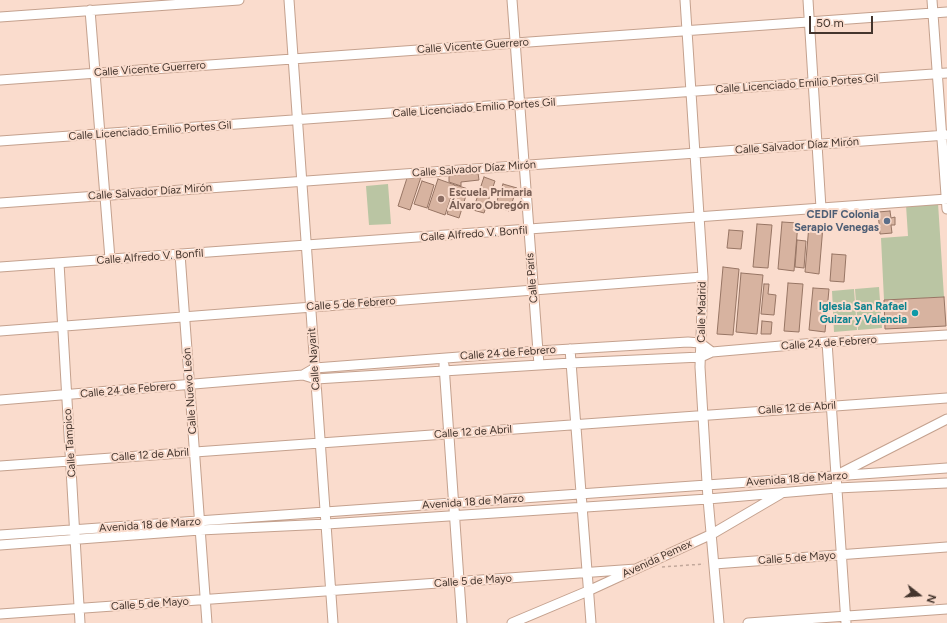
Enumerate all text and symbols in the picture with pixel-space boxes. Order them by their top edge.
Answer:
scale bar [811,8,875,34]
text: 50 m [816,16,844,30]
street label: Calle Vicente Guerrero [417,36,529,56]
street label: Calle Vicente Guerrero [94,59,206,79]
street label: Calle Licenciado Emilio Portes Gil [715,72,879,96]
street label: Calle Licenciado Emilio Portes Gil [392,96,556,120]
street label: Calle Licenciado Emilio Portes Gil [68,119,232,143]
street label: Calle Salvador Díaz Mirón [735,135,859,157]
street label: Calle Salvador Díaz Mirón [412,158,536,180]
street label: Calle Salvador Díaz Mirón [88,181,212,203]
place label: Escuela Primaria Álvaro Obregón [449,186,532,212]
marker: Escuela Primaria Álvaro Obregón [436,194,446,204]
place label: CEDIF Colonia Serapio Venegas [794,208,879,234]
marker: CEDIF Colonia Serapio Venegas [882,216,892,226]
street label: Calle Alfredo V. Bonfil [420,224,528,244]
street label: Calle Alfredo V. Bonfil [96,247,204,267]
street label: Calle París [523,252,541,304]
street label: Calle Madrid [695,281,709,343]
street label: Calle 5 de Febrero [306,294,396,314]
place label: Iglesia San Rafael Guizar y Valencia [819,300,907,326]
marker: Iglesia San Rafael Guizar y Valencia [910,308,920,318]
street label: Calle Nayarit [305,327,323,391]
street label: Calle 24 de Febrero [781,333,877,353]
street label: Calle 24 de Febrero [460,343,556,363]
street label: Calle Nuevo León [180,347,200,435]
street label: Calle 24 de Febrero [80,379,176,401]
street label: Calle 12 de Abril [758,399,836,417]
street label: Calle Tampico [61,408,79,478]
street label: Calle 12 de Abril [434,423,512,441]
street label: Calle 12 de Abril [111,446,189,464]
street label: Avenida 18 de Marzo [746,469,848,489]
street label: Avenida 18 de Marzo [422,492,524,512]
street label: Avenida 18 de Marzo [99,515,201,535]
street label: Avenida Pemex [620,537,694,581]
street label: Calle 5 de Mayo [758,549,836,567]
street label: Calle 5 de Mayo [434,572,512,590]
north arrow [899,575,939,615]
text: N [923,593,938,605]
street label: Calle 5 de Mayo [111,595,189,613]

